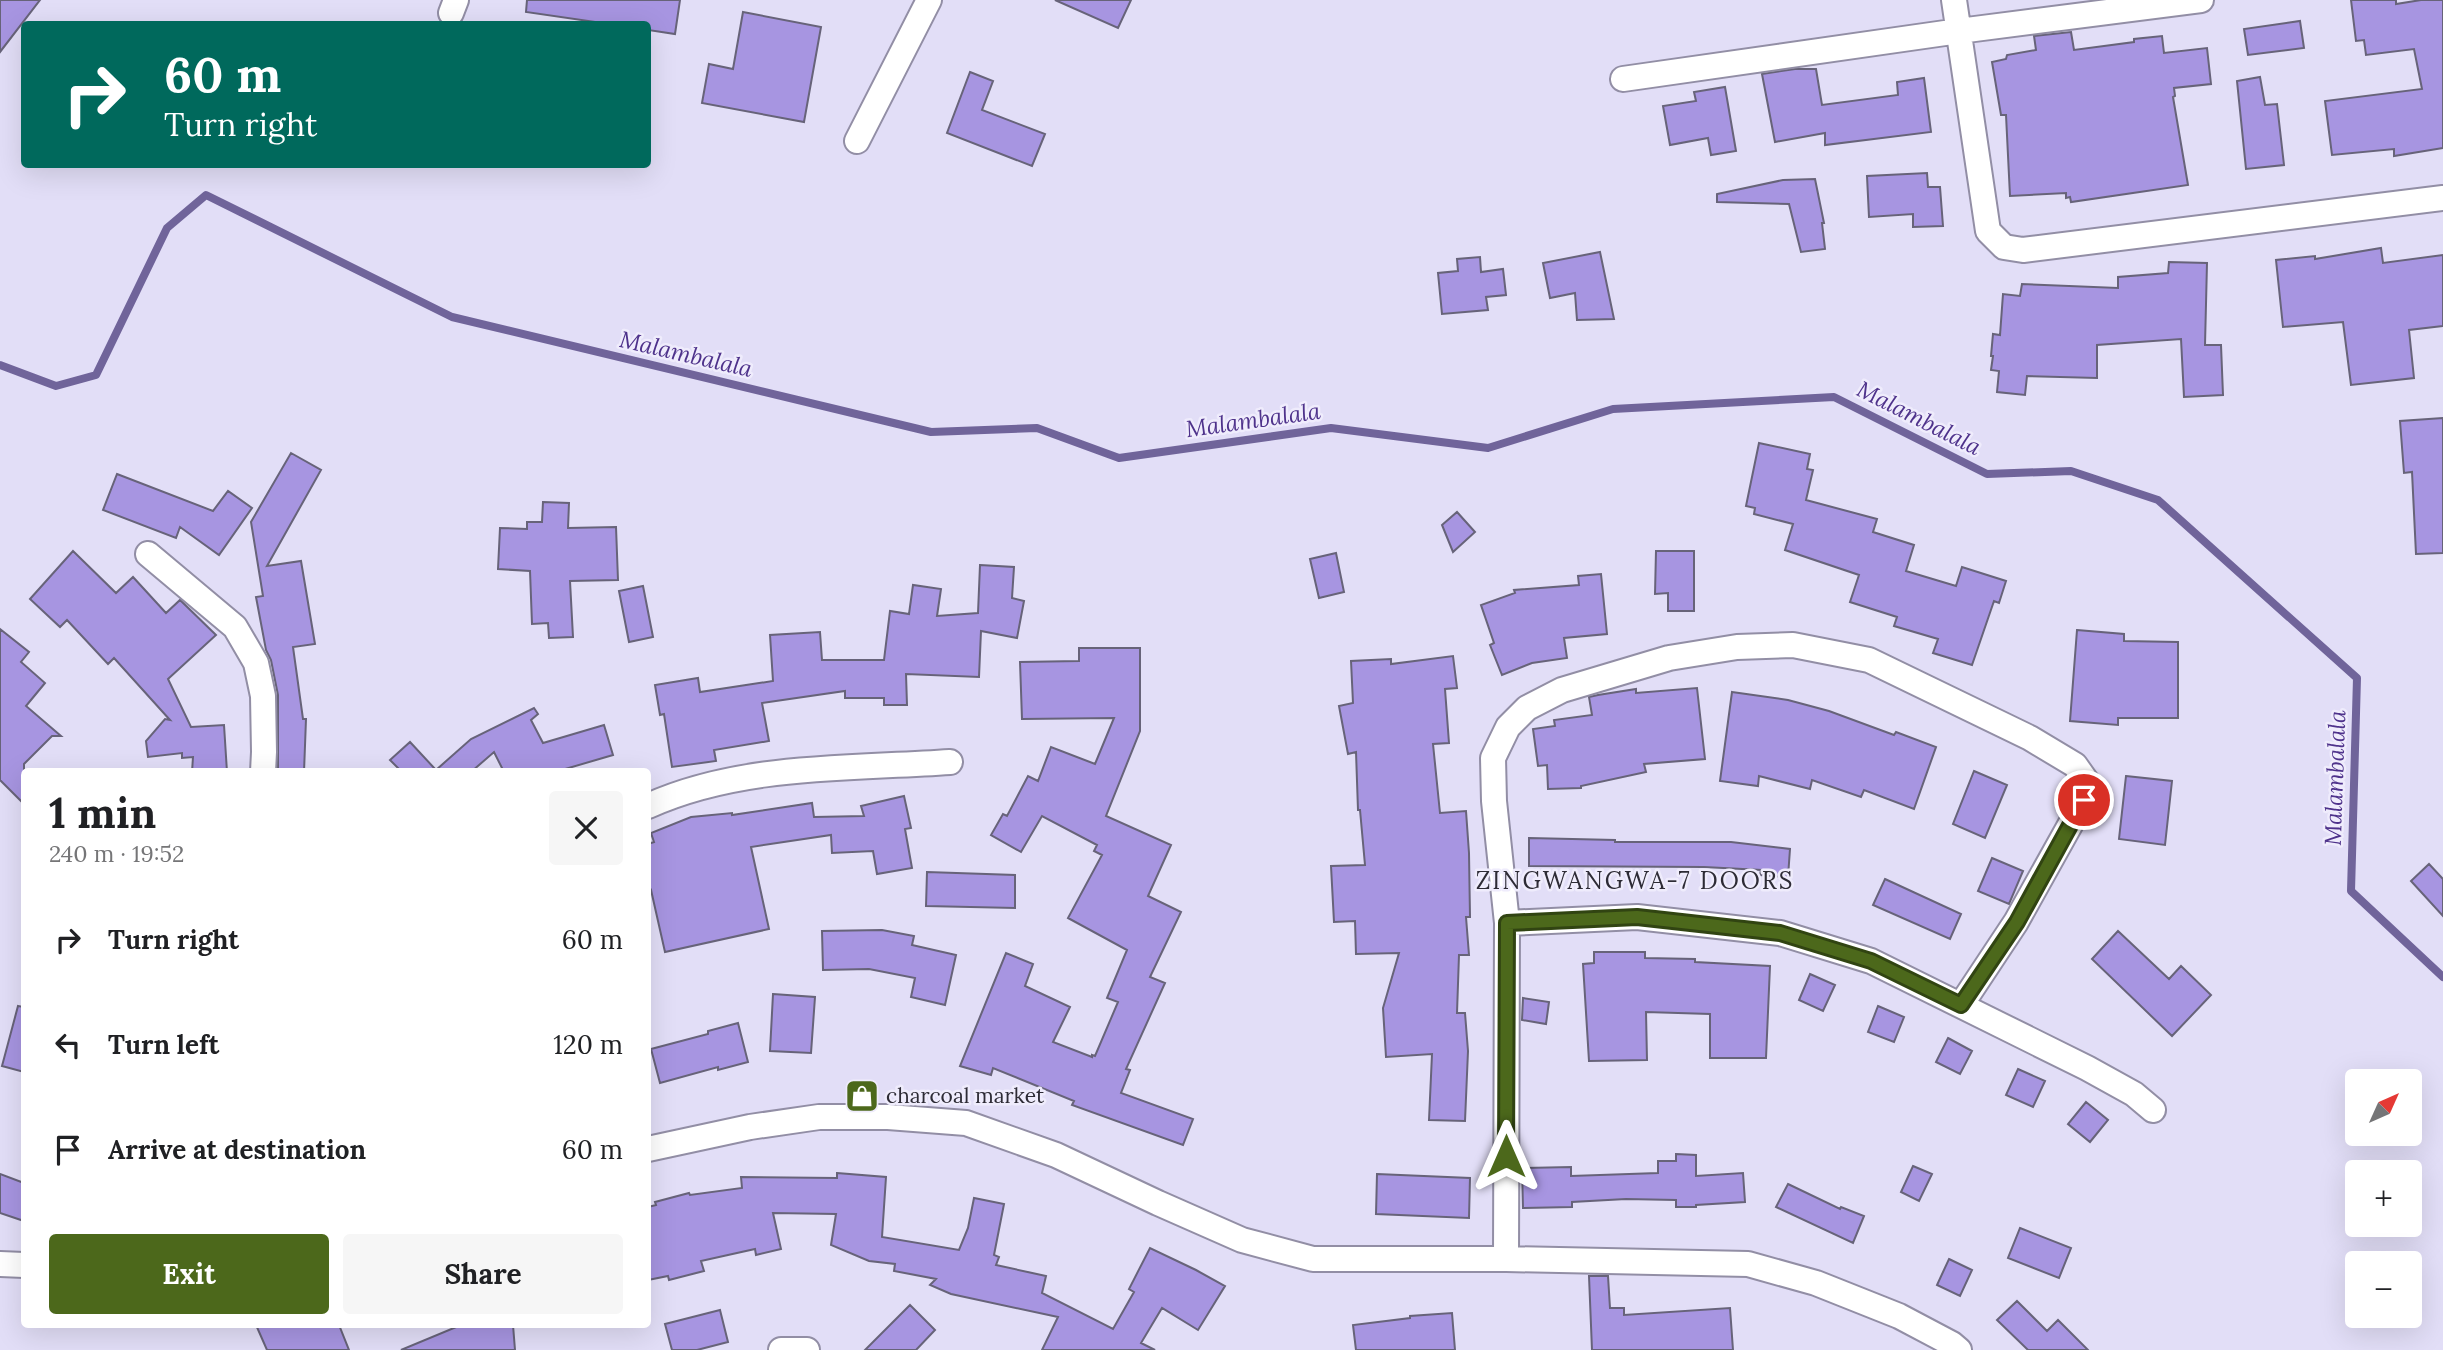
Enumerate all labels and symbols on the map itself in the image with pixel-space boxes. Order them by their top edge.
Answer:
water label: Malambalala [617,324,756,383]
water label: Malambalala [1852,374,1986,461]
water label: Malambalala [1184,396,1322,443]
water label: Malambalala [2318,709,2351,846]
pin [2054,770,2114,830]
district label: ZINGWANGWA-7 DOORS [1476,865,1794,896]
north arrow [2345,1069,2422,1146]
shop icon: charcoal market [843,1077,881,1115]
place label: charcoal market [886,1082,1045,1109]
position arrow [1469,1119,1543,1193]

